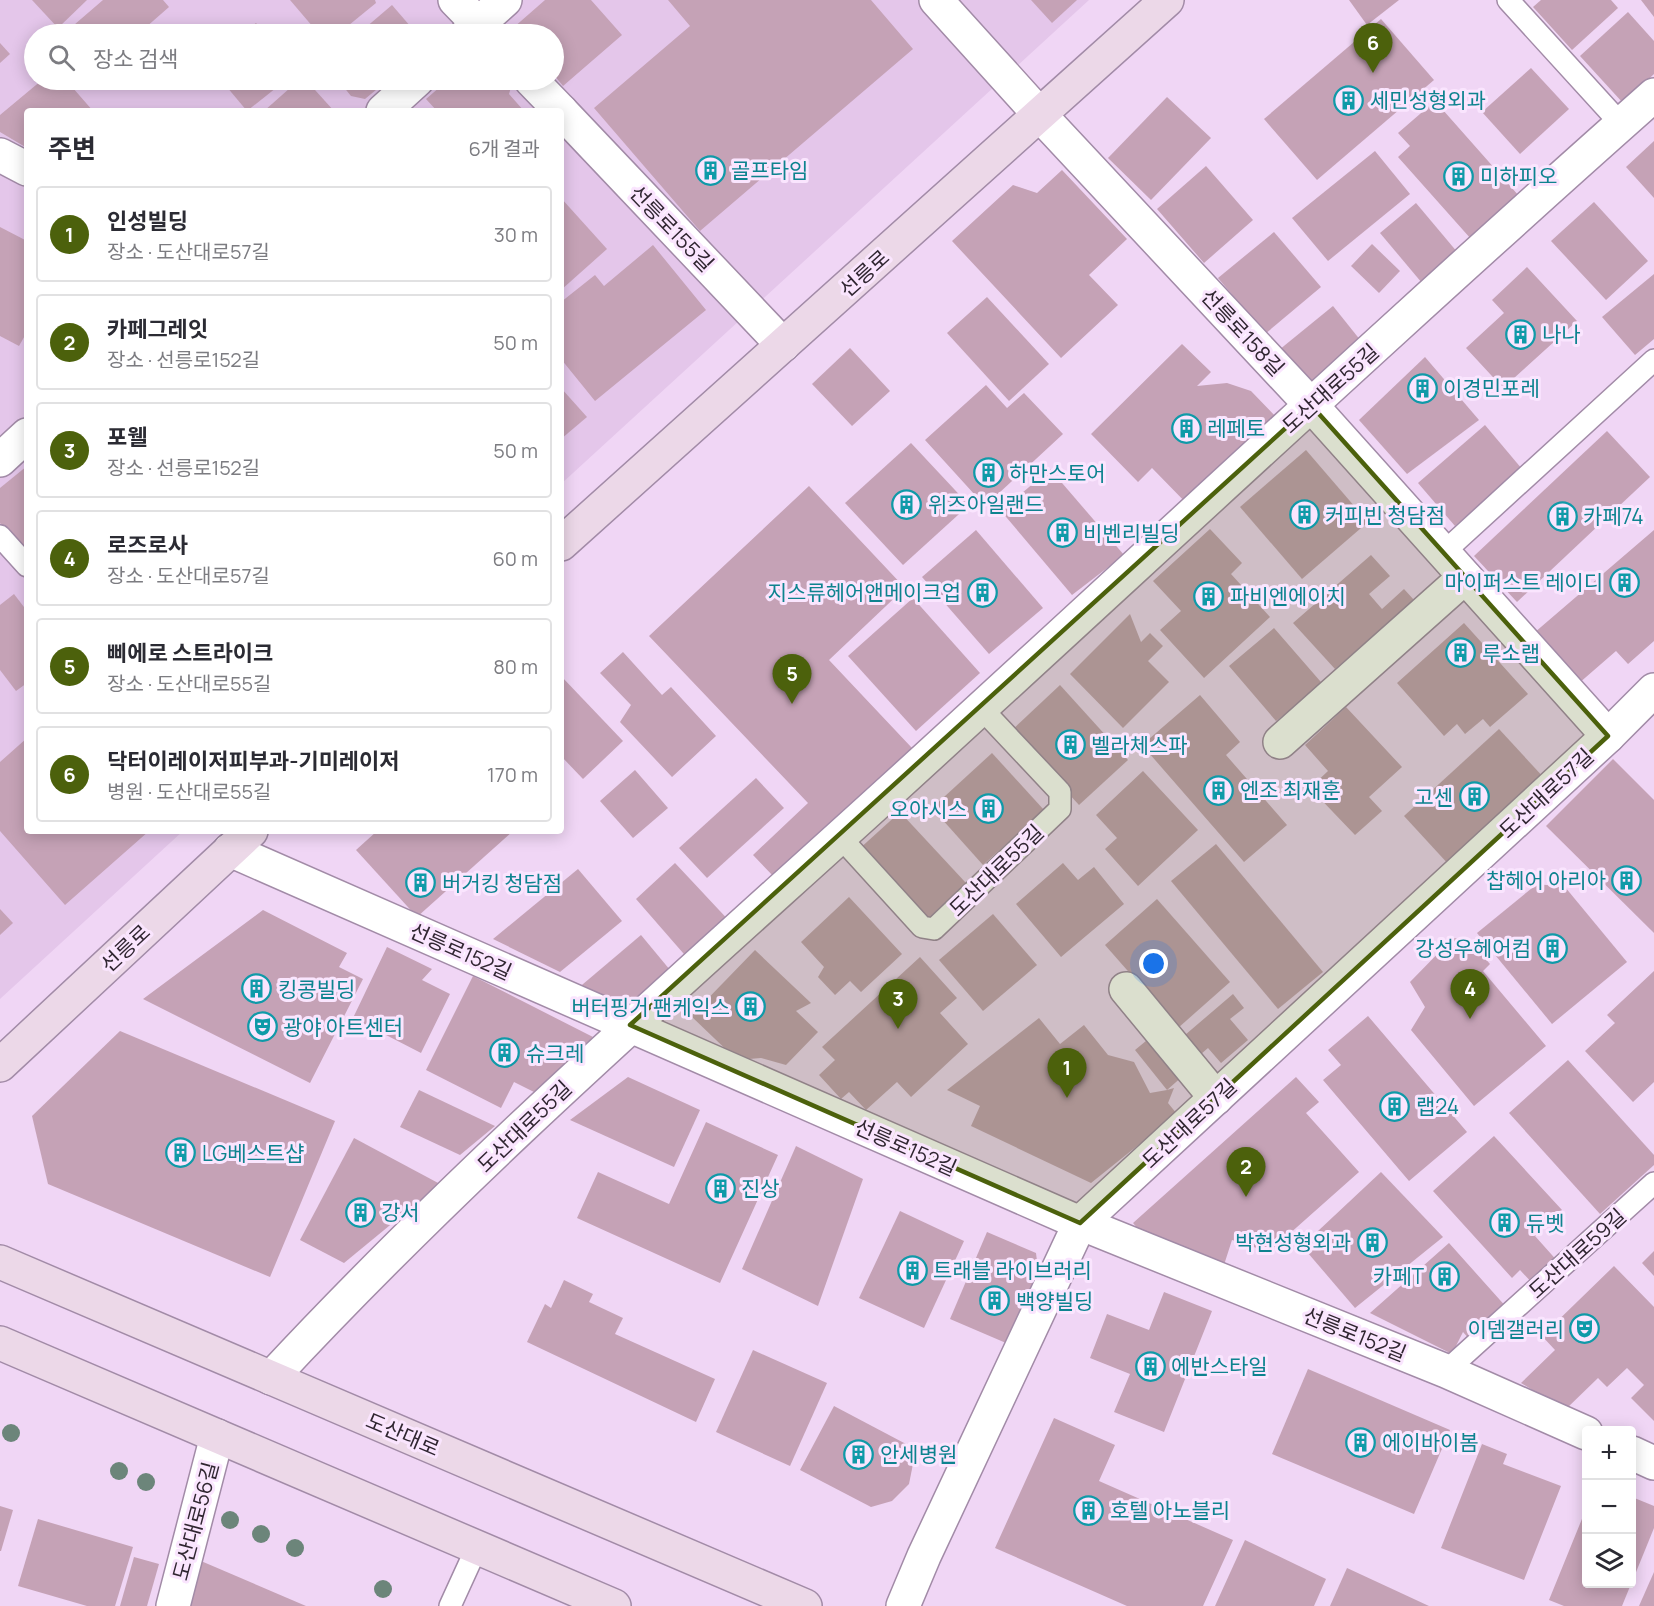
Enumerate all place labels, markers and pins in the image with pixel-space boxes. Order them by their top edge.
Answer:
pin: 6 [1354,23,1392,73]
building icon: 세민성형외과 [1333,84,1365,116]
place label: 세민성형외과 [1370,86,1486,114]
building icon: 골프타임 [694,154,726,186]
place label: 골프타임 [731,156,808,184]
building icon: 미하피오 [1443,160,1475,192]
place label: 미하피오 [1480,162,1557,190]
building icon: 나나 [1505,318,1537,350]
place label: 나나 [1542,320,1581,348]
building icon: 이경민포레 [1406,372,1438,404]
place label: 이경민포레 [1443,374,1540,402]
building icon: 레페토 [1170,412,1202,444]
place label: 레페토 [1207,414,1265,442]
building icon: 하만스토어 [972,457,1004,489]
place label: 하만스토어 [1009,459,1106,487]
building icon: 위즈아일랜드 [891,488,923,520]
place label: 위즈아일랜드 [928,490,1044,518]
building icon: 커피빈 청담점 [1288,499,1320,531]
building icon: 카페74 [1546,500,1578,532]
place label: 커피빈 청담점 [1325,501,1445,529]
place label: 카페74 [1583,502,1644,530]
building icon: 비벤리빌딩 [1046,517,1078,549]
place label: 비벤리빌딩 [1083,519,1180,547]
building icon: 마이퍼스트 레이디 [1608,566,1640,598]
place label: 마이퍼스트 레이디 [1444,568,1603,596]
building icon: 지스류헤어앤메이크업 [966,576,998,608]
place label: 지스류헤어앤메이크업 [768,578,961,606]
building icon: 파비엔에이치 [1193,580,1225,612]
place label: 파비엔에이치 [1230,582,1346,610]
building icon: 루소랩 [1445,637,1477,669]
place label: 루소랩 [1482,639,1540,667]
pin: 5 [772,654,812,704]
building icon: 벨라체스파 [1054,729,1086,761]
place label: 벨라체스파 [1091,731,1188,759]
building icon: 엔조 최재훈 [1203,774,1235,806]
place label: 엔조 최재훈 [1240,776,1341,804]
building icon: 고센 [1458,781,1490,813]
place label: 고센 [1414,783,1453,811]
building icon: 오아시스 [972,793,1004,825]
place label: 오아시스 [890,795,967,823]
building icon: 찹헤어 아리아 [1611,864,1643,896]
place label: 찹헤어 아리아 [1486,866,1606,894]
building icon: 버거킹 청담점 [405,867,437,899]
place label: 버거킹 청담점 [442,869,562,897]
building icon: 강성우헤어컴 [1536,932,1568,964]
place label: 강성우헤어컴 [1415,934,1531,962]
pin: 4 [1450,970,1490,1019]
building icon: 킹콩빌딩 [241,973,273,1005]
place label: 킹콩빌딩 [278,975,355,1003]
pin: 3 [878,980,918,1029]
building icon: 버터핑거 팬케익스 [735,991,767,1023]
place label: 버터핑거 팬케익스 [571,993,730,1021]
theatre icon: 광야 아트센터 [246,1011,278,1043]
place label: 광야 아트센터 [283,1013,403,1041]
building icon: 슈크레 [489,1037,521,1069]
place label: 슈크레 [526,1039,584,1067]
pin: 1 [1048,1048,1086,1098]
building icon: 랩24 [1379,1090,1411,1122]
place label: 랩24 [1416,1092,1459,1120]
building icon: LG베스트샵 [165,1137,197,1169]
place label: LG베스트샵 [202,1139,304,1167]
pin: 2 [1226,1148,1266,1197]
building icon: 진상 [704,1172,736,1204]
place label: 진상 [741,1174,780,1202]
building icon: 강서 [344,1196,376,1228]
place label: 강서 [381,1198,420,1226]
building icon: 듀벳 [1489,1207,1521,1239]
place label: 듀벳 [1526,1209,1565,1237]
building icon: 박현성형외과 [1356,1226,1388,1258]
place label: 박현성형외과 [1235,1228,1351,1256]
building icon: 트래블 라이브러리 [896,1254,928,1286]
place label: 트래블 라이브러리 [933,1256,1092,1284]
building icon: 카페T [1429,1260,1461,1292]
place label: 카페T [1373,1262,1424,1290]
building icon: 백양빌딩 [979,1285,1011,1317]
place label: 백양빌딩 [1016,1287,1093,1315]
theatre icon: 이뎀갤러리 [1569,1313,1601,1345]
place label: 이뎀갤러리 [1467,1315,1564,1343]
building icon: 에반스타일 [1134,1350,1166,1382]
place label: 에반스타일 [1171,1352,1268,1380]
building icon: 에이바이봄 [1345,1426,1377,1458]
place label: 에이바이봄 [1382,1428,1479,1456]
building icon: 안세병원 [843,1438,875,1470]
place label: 안세병원 [880,1440,957,1468]
building icon: 호텔 아노블리 [1073,1494,1105,1526]
place label: 호텔 아노블리 [1110,1496,1230,1524]

